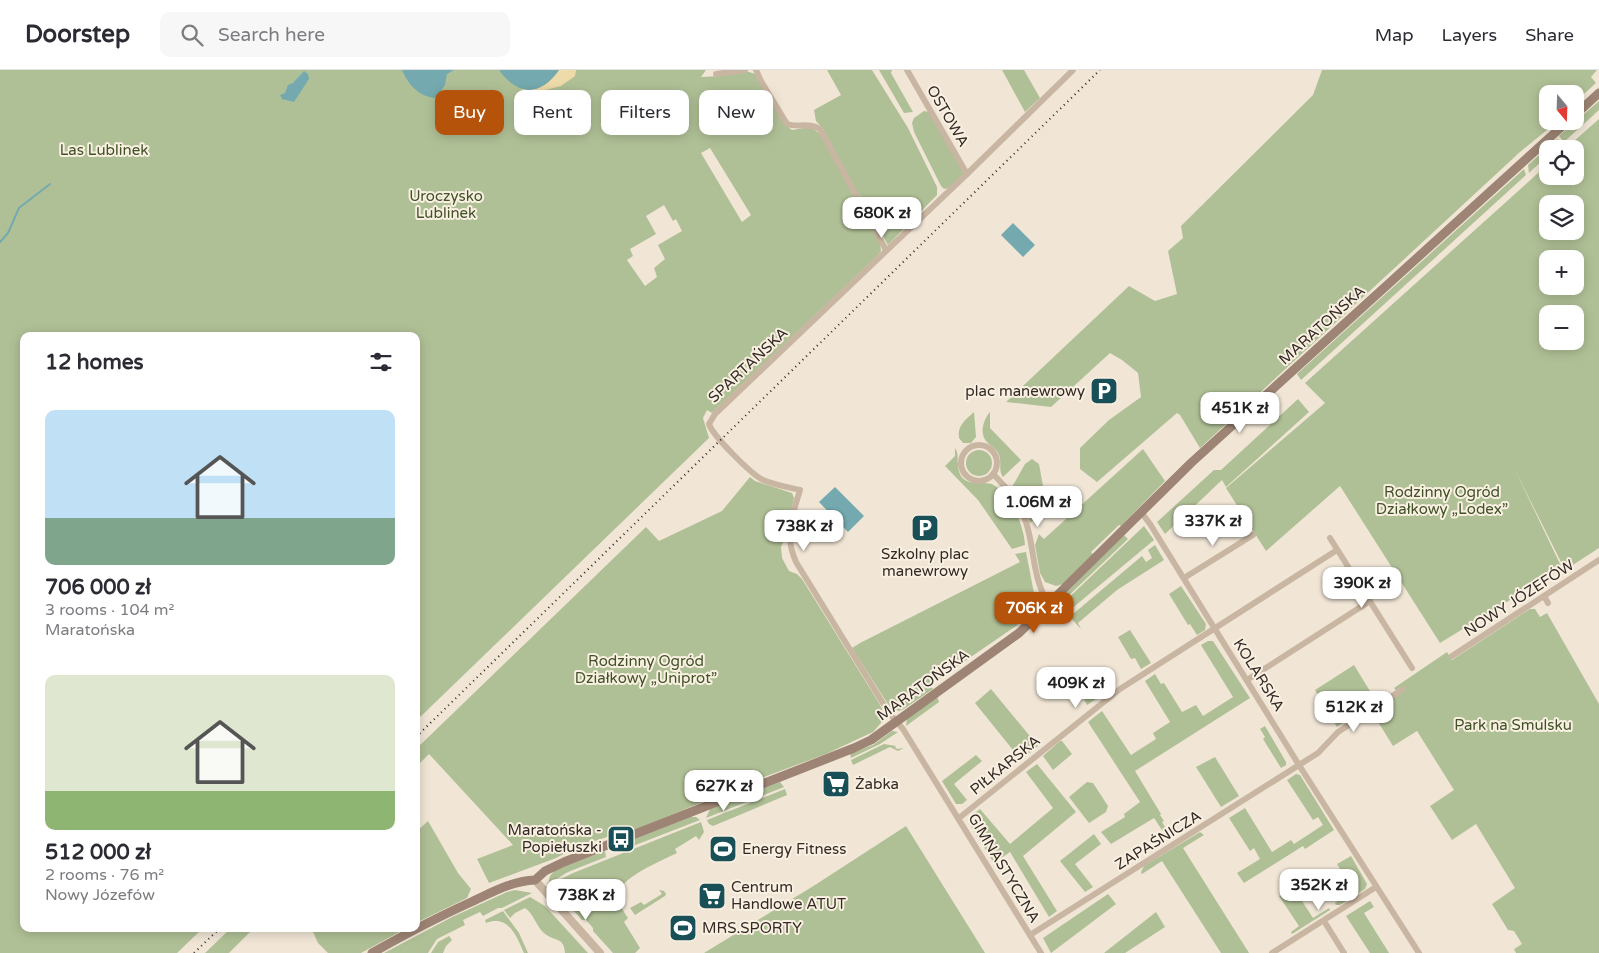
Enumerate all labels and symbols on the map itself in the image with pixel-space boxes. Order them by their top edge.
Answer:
street label: OSTOWA [923,82,973,150]
north arrow [1539,85,1584,130]
park label: Las Lublinek [60,141,148,159]
park label: Uroczysko Lublinek [409,187,483,222]
pin: 680K zł [836,196,928,239]
street label: MARATOŃSKA [1275,282,1369,368]
street label: SPARTAŃSKA [705,324,791,406]
parking icon: plac manewrowy [1089,376,1119,406]
place label: plac manewrowy [965,382,1085,400]
pin: 451K zł [1194,392,1286,434]
park label: Rodzinny Ogród Działkowy „Lodex” [1376,483,1508,518]
pin: 1.06M zł [986,486,1090,528]
pin: 337K zł [1167,504,1259,547]
pin: 738K zł [758,510,850,552]
parking icon: Szkolny plac manewrowy [910,513,940,543]
place label: Szkolny plac manewrowy [881,545,969,580]
street label: NOWY JÓZEFÓW [1461,556,1577,640]
pin: 390K zł [1316,566,1408,609]
pin: 706K zł [988,592,1080,634]
street label: KOLARSKA [1230,635,1288,715]
street label: MARATOŃSKA [873,645,973,725]
park label: Rodzinny Ogród Działkowy „Uniprot” [575,652,717,687]
pin: 409K zł [1030,666,1122,709]
pin: 512K zł [1308,690,1400,733]
park label: Park na Smulsku [1454,716,1572,734]
street label: PIŁKARSKA [966,731,1044,799]
supermarket icon: Żabka [821,769,851,799]
pin: 627K zł [678,770,770,812]
place label: Żabka [855,775,899,793]
street label: ZAPAŚNICZA [1112,806,1204,874]
street label: GIMNASTYCZNA [964,810,1044,926]
place label: Maratońska - Popiełuszki [508,821,602,856]
bus stop icon: Maratońska - Popiełuszki [606,824,636,854]
sports icon: Energy Fitness [708,834,738,864]
place label: Energy Fitness [742,840,846,858]
pin: 352K zł [1273,868,1365,911]
pin: 738K zł [540,878,632,921]
place label: Centrum Handlowe ATUT [731,878,846,913]
supermarket icon: Centrum Handlowe ATUT [697,881,727,911]
sports icon: MRS.SPORTY [668,913,698,943]
place label: MRS.SPORTY [702,919,802,937]

